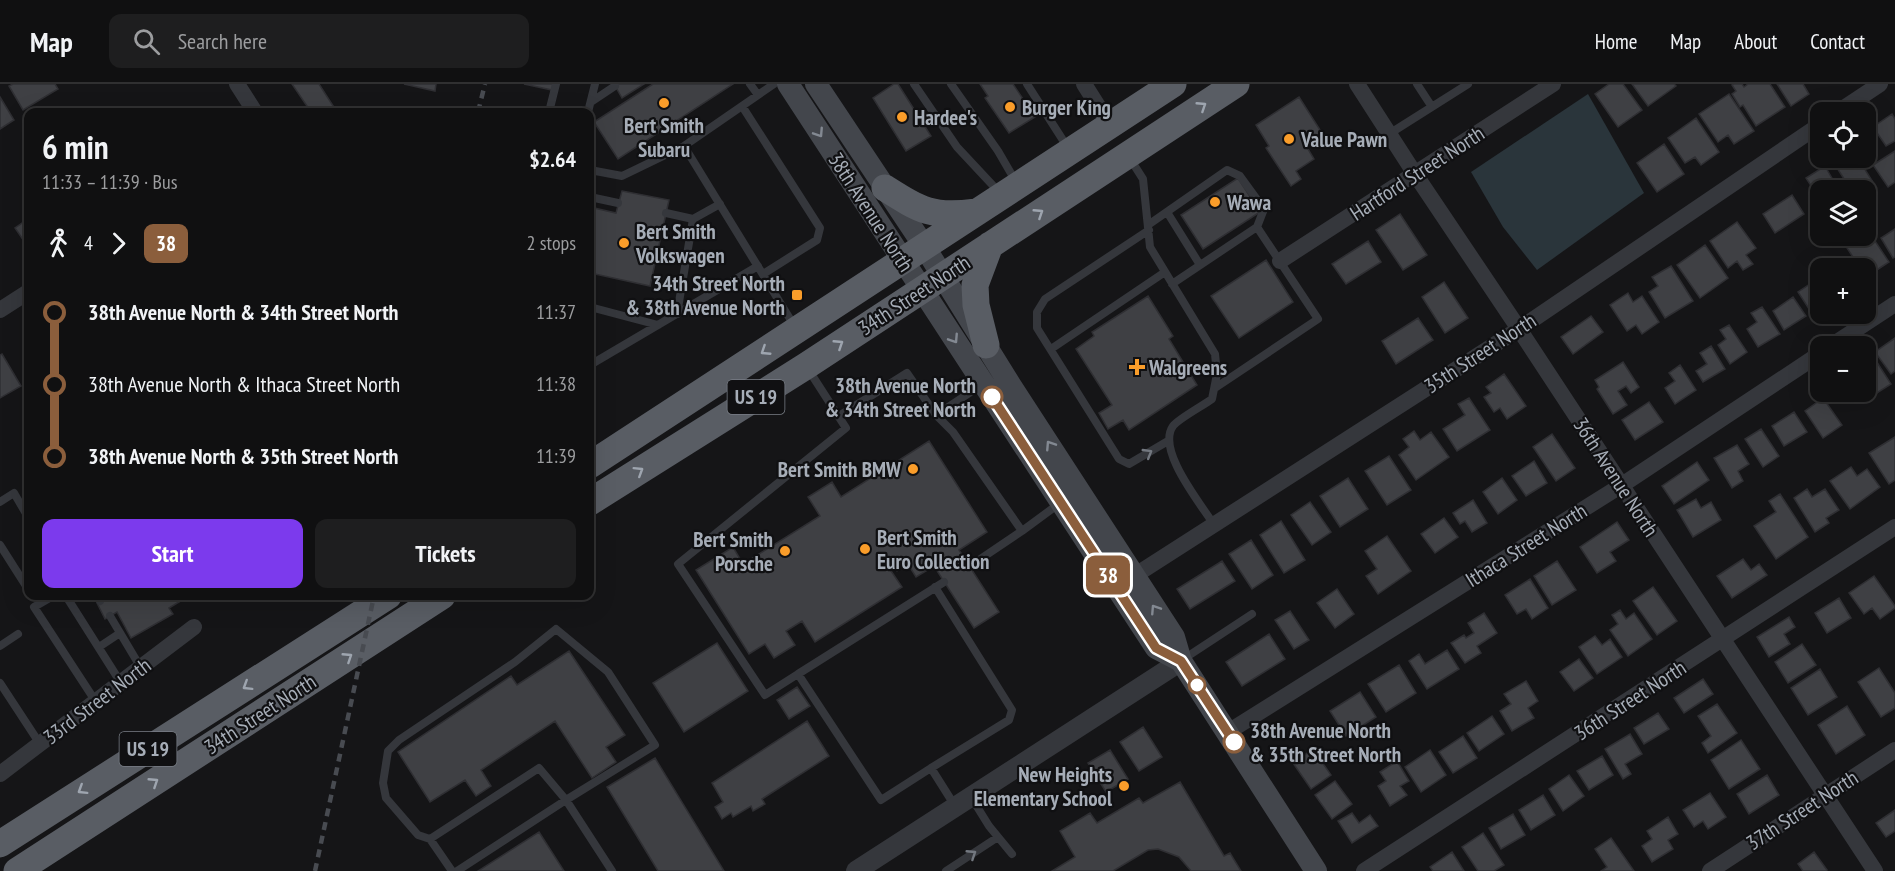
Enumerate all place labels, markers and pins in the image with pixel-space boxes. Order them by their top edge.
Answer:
place label: Burger King [1022,94,1111,121]
marker: Bert Smith Subaru [657,96,671,110]
marker: Burger King [1003,100,1017,114]
place label: Hardee's [914,104,977,131]
marker: Hardee's [895,110,909,124]
place label: Bert Smith Subaru [624,112,704,163]
place label: Value Pawn [1300,126,1387,153]
marker: Value Pawn [1282,132,1296,146]
place label: Wawa [1226,189,1271,216]
marker: Wawa [1208,195,1222,209]
place label: Bert Smith Volkswagen [635,218,725,269]
marker: Bert Smith Volkswagen [617,236,631,250]
place label: 34th Street North & 38th Avenue North [626,270,785,321]
marker: 34th Street North & 38th Avenue North [790,288,804,302]
place label: Walgreens [1148,354,1227,381]
marker: Walgreens [1130,360,1144,374]
place label: 38th Avenue North & 34th Street North [825,372,976,423]
marker: 38th Avenue North & 34th Street North [981,386,1003,408]
place label: Bert Smith BMW [778,456,902,483]
marker: Bert Smith BMW [906,462,920,476]
place label: Bert Smith Euro Collection [877,524,989,575]
place label: Bert Smith Porsche [693,526,773,577]
marker: Bert Smith Euro Collection [858,542,872,556]
marker: Bert Smith Porsche [778,544,792,558]
unlabelled marker [1188,676,1206,694]
place label: 38th Avenue North & 35th Street North [1250,717,1401,768]
marker: 38th Avenue North & 35th Street North [1223,731,1245,753]
place label: New Heights Elementary School [974,761,1113,812]
marker: New Heights Elementary School [1117,779,1131,793]

